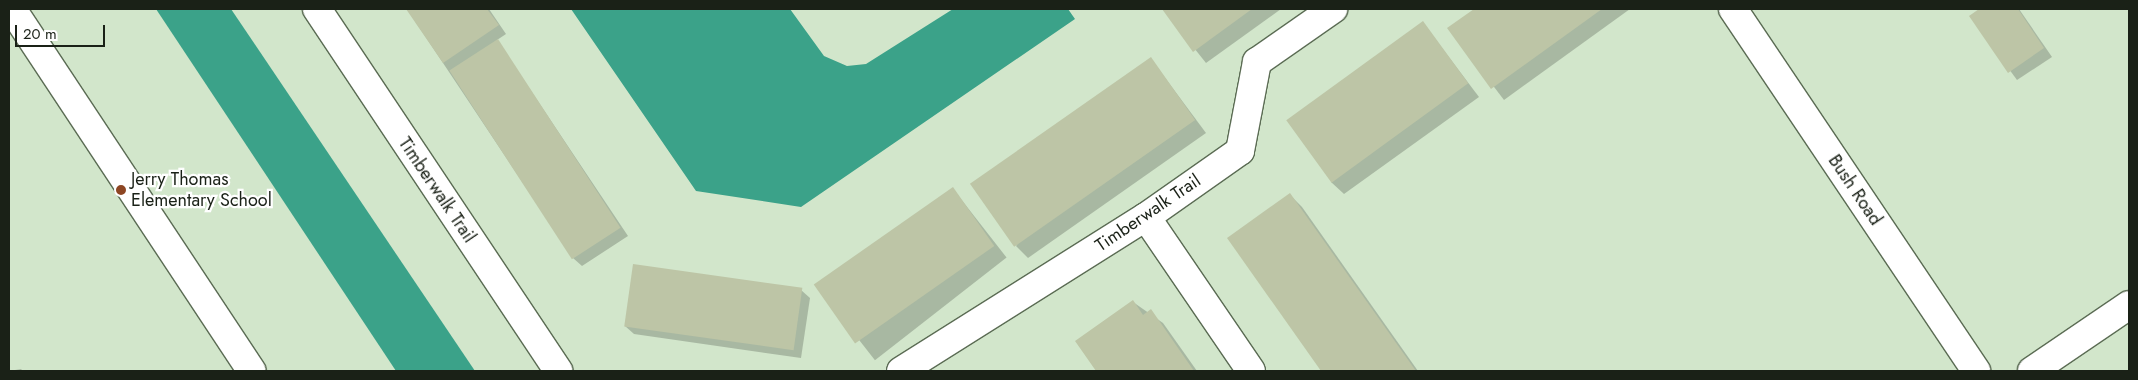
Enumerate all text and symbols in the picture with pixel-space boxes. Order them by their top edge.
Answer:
scale bar [18,15,108,47]
text: 20 m [23,23,57,45]
street label: Timberwalk Trail [394,133,480,247]
street label: Bush Road [1824,151,1886,229]
place label: Jerry Thomas Elementary School [131,169,272,212]
street label: Timberwalk Trail [1091,170,1205,256]
marker: Jerry Thomas Elementary School [115,184,127,196]

